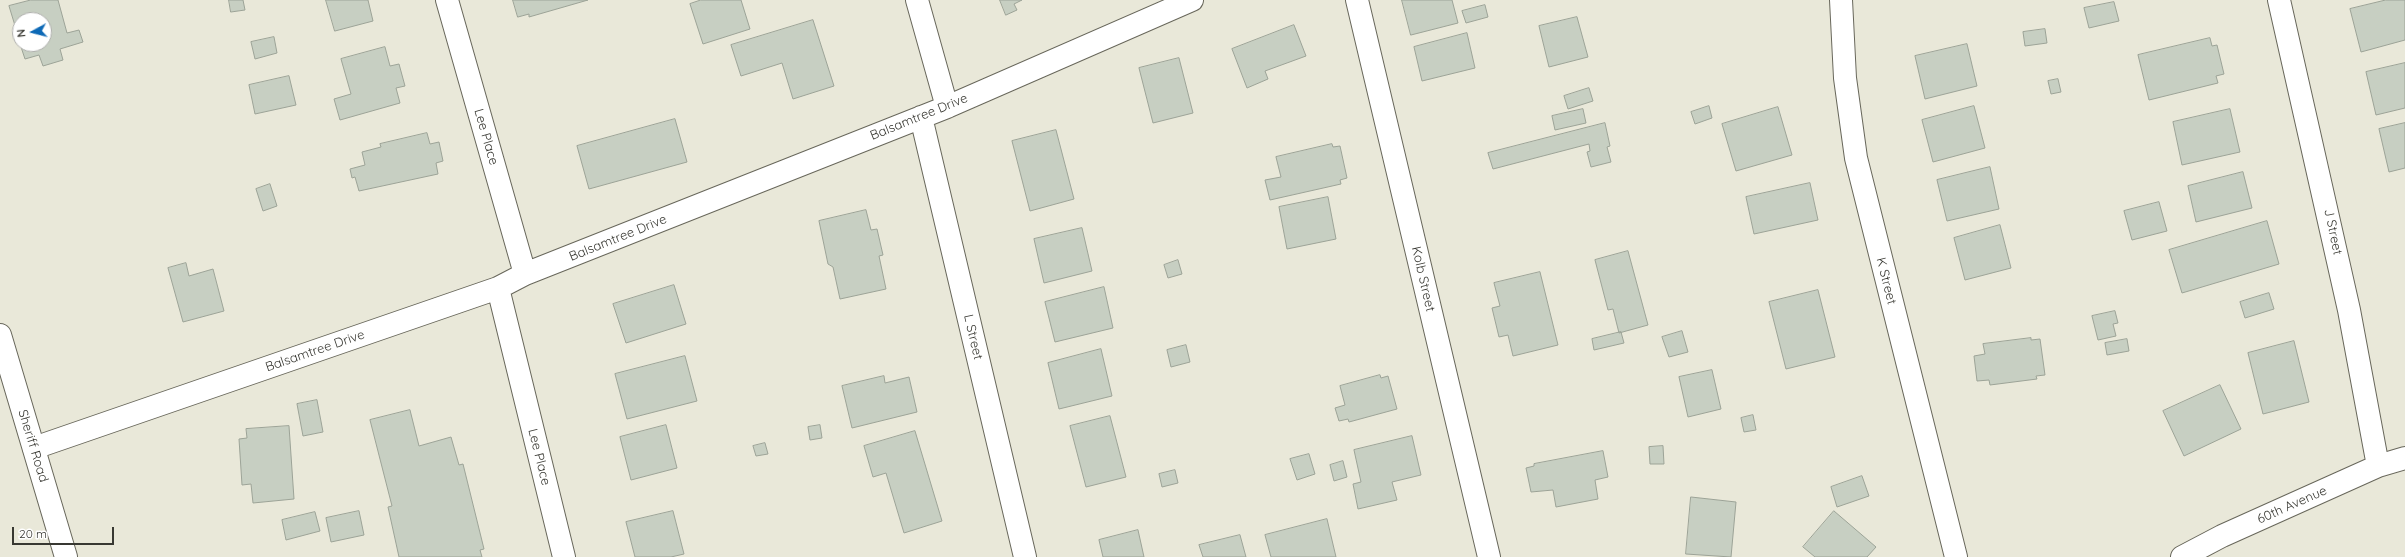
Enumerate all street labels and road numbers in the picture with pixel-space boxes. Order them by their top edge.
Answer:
street label: Balsamtree Drive [868,90,970,144]
street label: Lee Place [471,107,501,167]
street label: J Street [2321,208,2345,256]
street label: Balsamtree Drive [567,211,669,265]
street label: Kolb Street [1408,245,1438,313]
street label: K Street [1873,256,1899,306]
street label: L Street [960,313,986,361]
street label: Balsamtree Drive [263,327,367,375]
street label: Sheriff Road [15,408,51,484]
street label: Lee Place [524,427,554,487]
street label: 60th Avenue [2255,483,2329,527]

